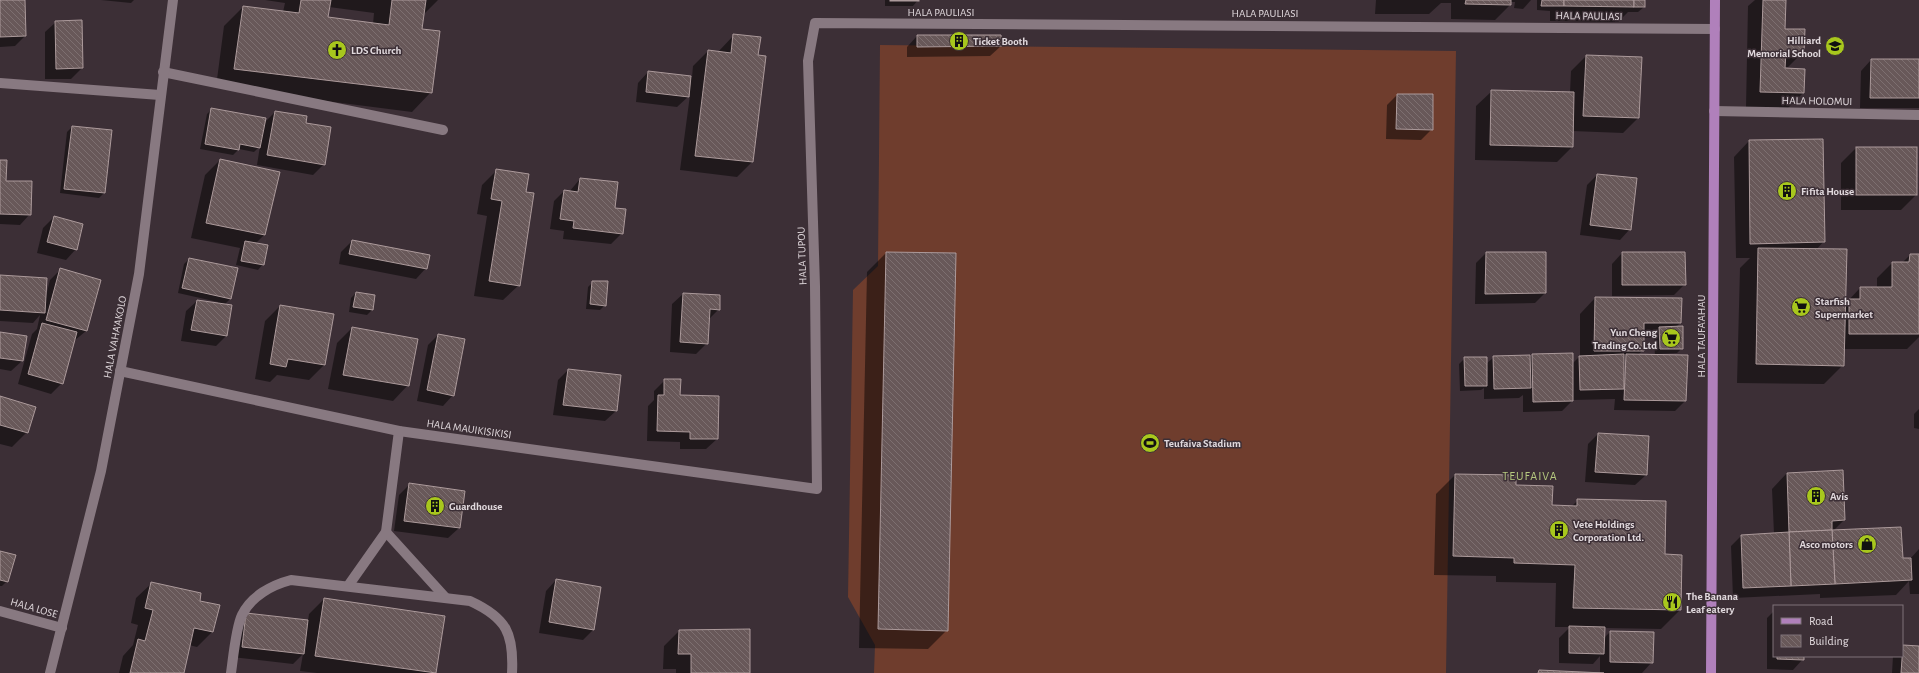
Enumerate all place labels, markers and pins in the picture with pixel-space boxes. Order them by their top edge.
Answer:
building icon: Ticket Booth [948,30,970,52]
place label: Hilliard Memorial School [1747,35,1821,59]
school or university icon: Hilliard Memorial School [1824,35,1846,57]
place label: Ticket Booth [973,36,1028,47]
church icon: LDS Church [326,39,348,61]
place label: LDS Church [351,45,401,56]
building icon: Fifita House [1776,180,1798,202]
place label: Fifita House [1801,186,1854,197]
supermarket icon: Starfish Supermarket [1790,296,1812,318]
place label: Starfish Supermarket [1815,296,1873,320]
place label: Yun Cheng Trading Co. Ltd [1593,327,1657,351]
supermarket icon: Yun Cheng Trading Co. Ltd [1660,327,1682,349]
sports icon: Teufaiva Stadium [1139,432,1161,454]
place label: Teufaiva Stadium [1164,438,1241,449]
building icon: Avis [1805,485,1827,507]
place label: Avis [1830,491,1848,502]
building icon: Guardhouse [424,495,446,517]
place label: Guardhouse [449,501,502,512]
building icon: Vete Holdings Corporation Ltd. [1548,519,1570,541]
place label: Vete Holdings Corporation Ltd. [1573,519,1644,543]
shop icon: Asco motors [1856,533,1878,555]
place label: Asco motors [1799,539,1853,550]
restaurant icon: The Banana Leaf eatery [1661,591,1683,613]
place label: The Banana Leaf eatery [1686,591,1739,615]

